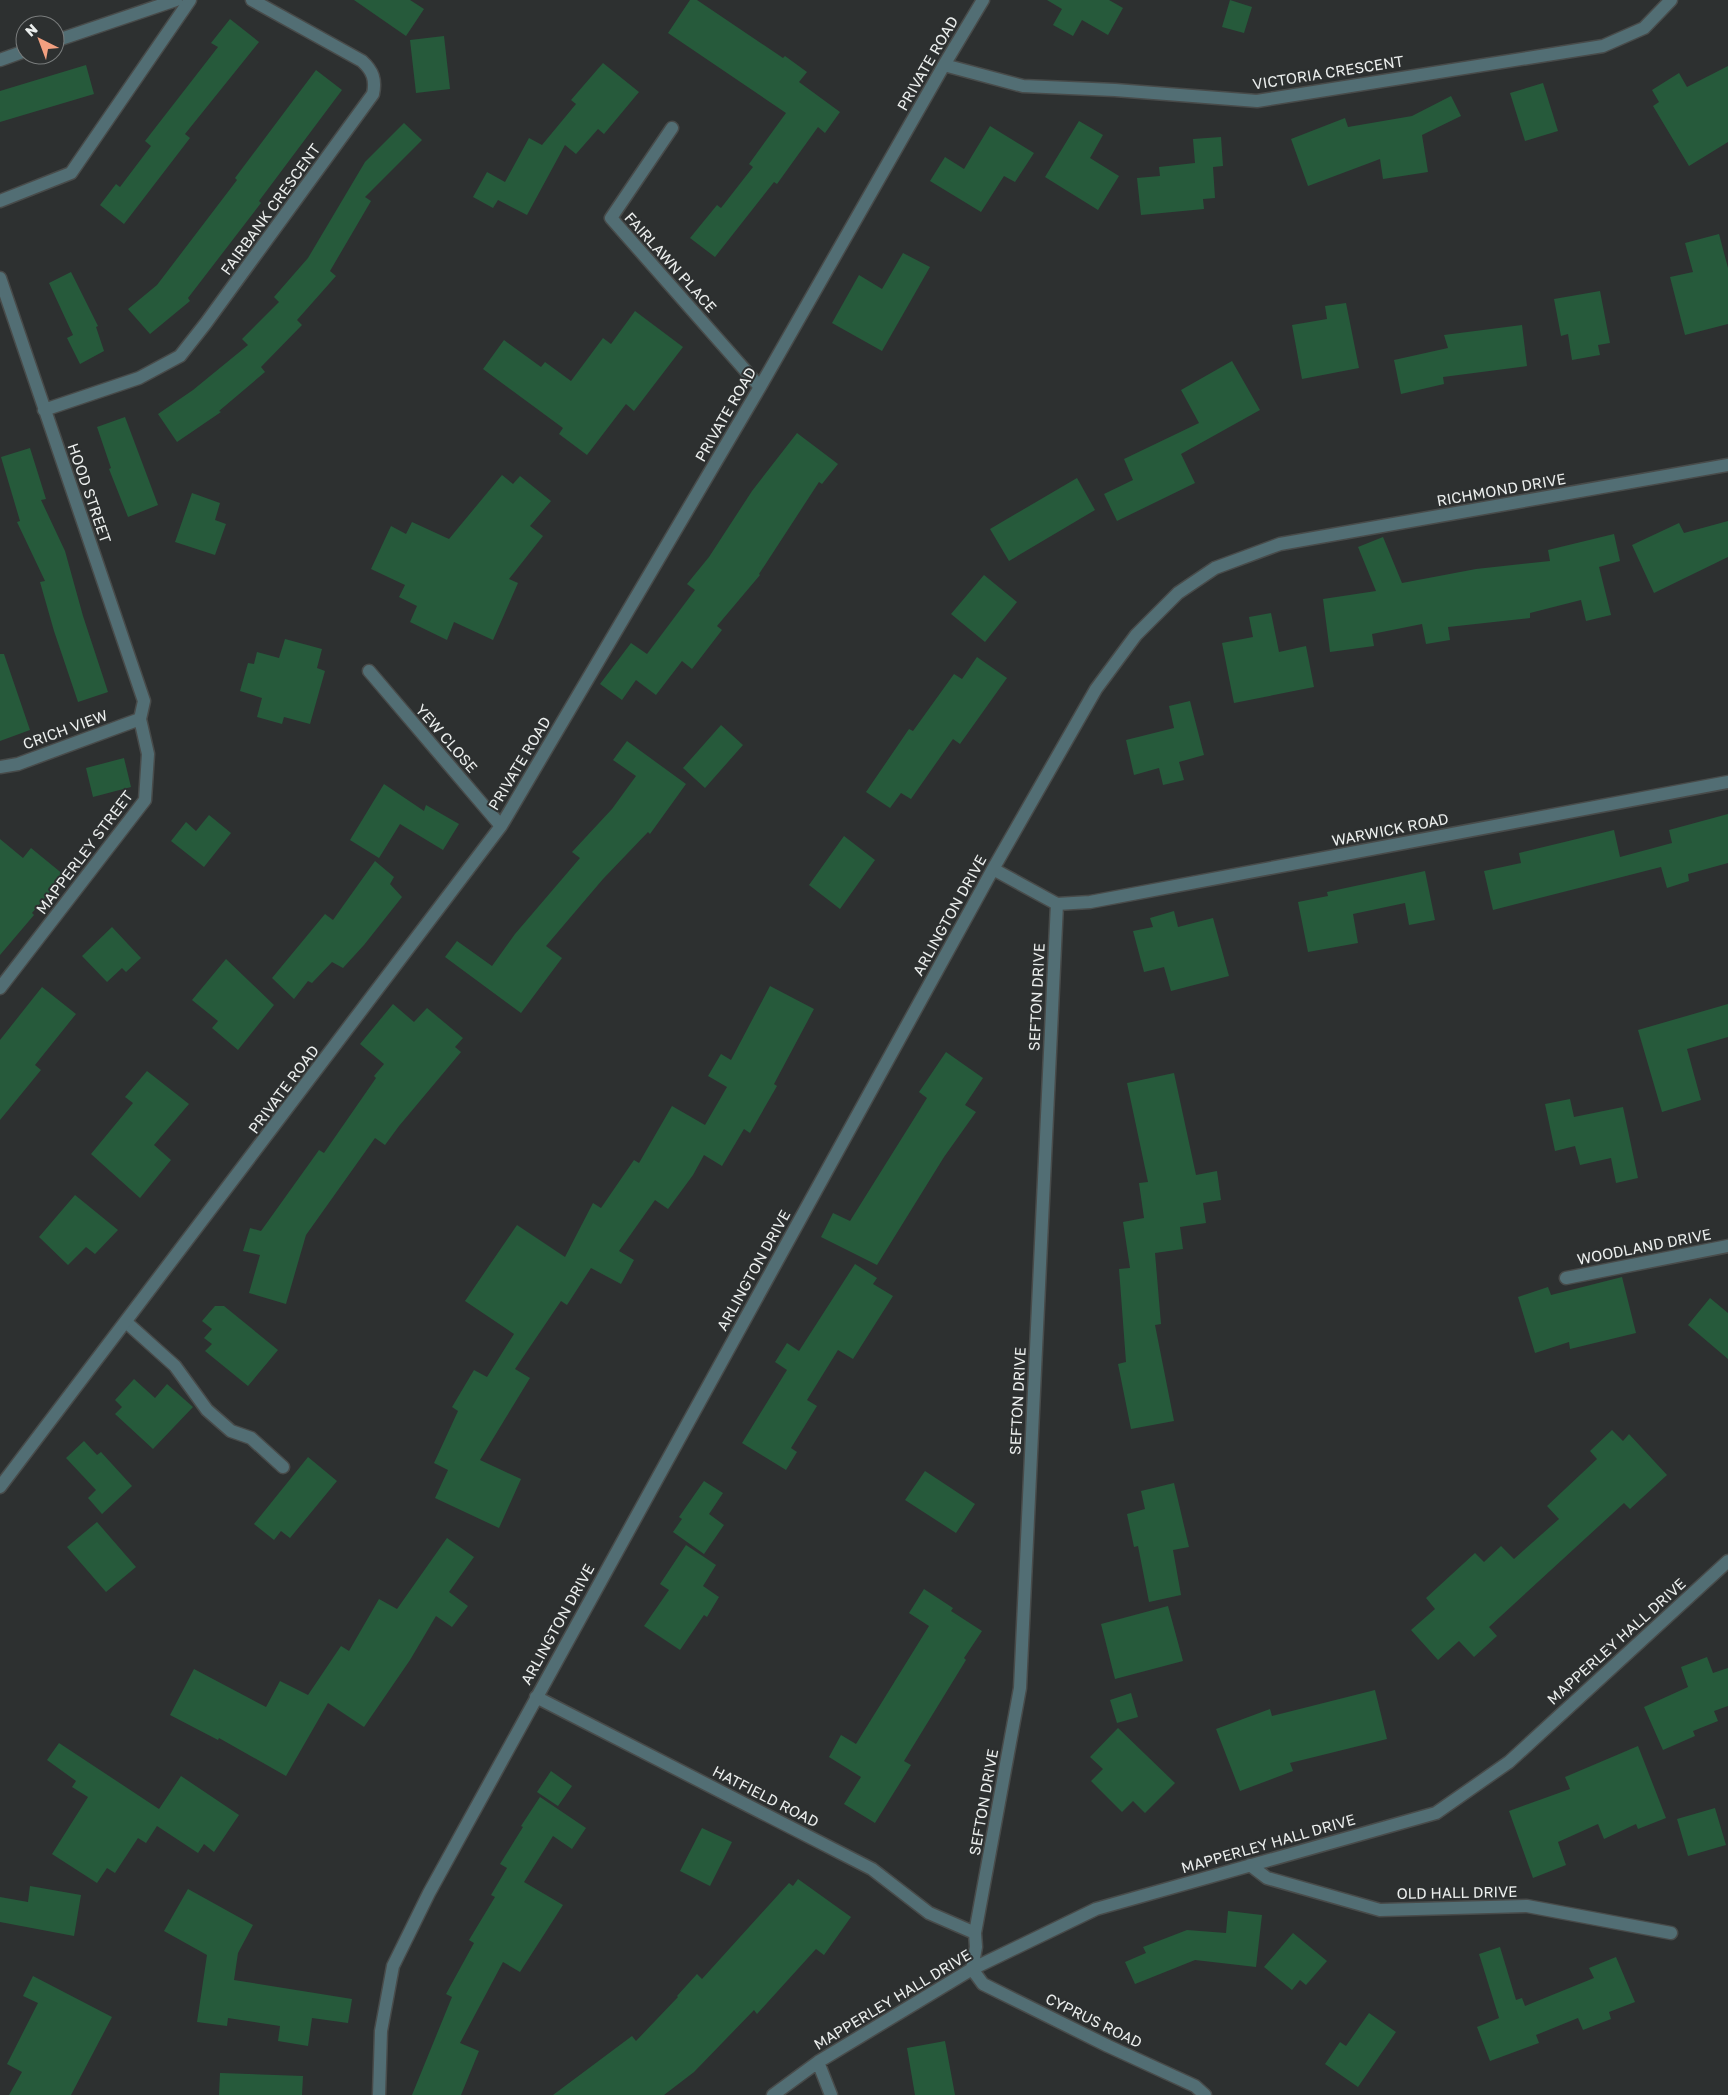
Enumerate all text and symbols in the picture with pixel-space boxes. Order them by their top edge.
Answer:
street label: PRIVATE ROAD [893,13,961,113]
north arrow [15,15,65,65]
text: N [21,20,41,40]
street label: VICTORIA CRESCENT [1251,51,1405,93]
street label: FAIRBANK CRESCENT [216,140,324,278]
street label: FAIRLAWN PLACE [621,208,721,316]
street label: PRIVATE ROAD [691,364,759,464]
street label: HOOD STREET [64,441,116,545]
street label: RICHMOND DRIVE [1435,469,1567,509]
street label: YEW CLOSE [412,700,482,776]
street label: CRICH VIEW [20,705,110,753]
street label: PRIVATE ROAD [484,713,554,813]
street label: MAPPERLEY STREET [32,787,136,917]
street label: WARWICK ROAD [1330,809,1450,849]
street label: ARLINGTON DRIVE [908,852,990,978]
street label: SEFTON DRIVE [1024,943,1048,1051]
street label: PRIVATE ROAD [244,1041,322,1137]
street label: ARLINGTON DRIVE [712,1207,794,1333]
street label: WOODLAND DRIVE [1575,1224,1713,1268]
street label: SEFTON DRIVE [1005,1347,1029,1455]
street label: ARLINGTON DRIVE [516,1561,598,1687]
street label: MAPPERLEY HALL DRIVE [1543,1574,1689,1708]
street label: SEFTON DRIVE [965,1747,1001,1857]
street label: HATFIELD ROAD [710,1761,822,1831]
street label: MAPPERLEY HALL DRIVE [1179,1810,1357,1876]
street label: OLD HALL DRIVE [1396,1882,1518,1902]
street label: MAPPERLEY HALL DRIVE [810,1945,974,2053]
street label: CYPRUS ROAD [1043,1989,1145,2051]

